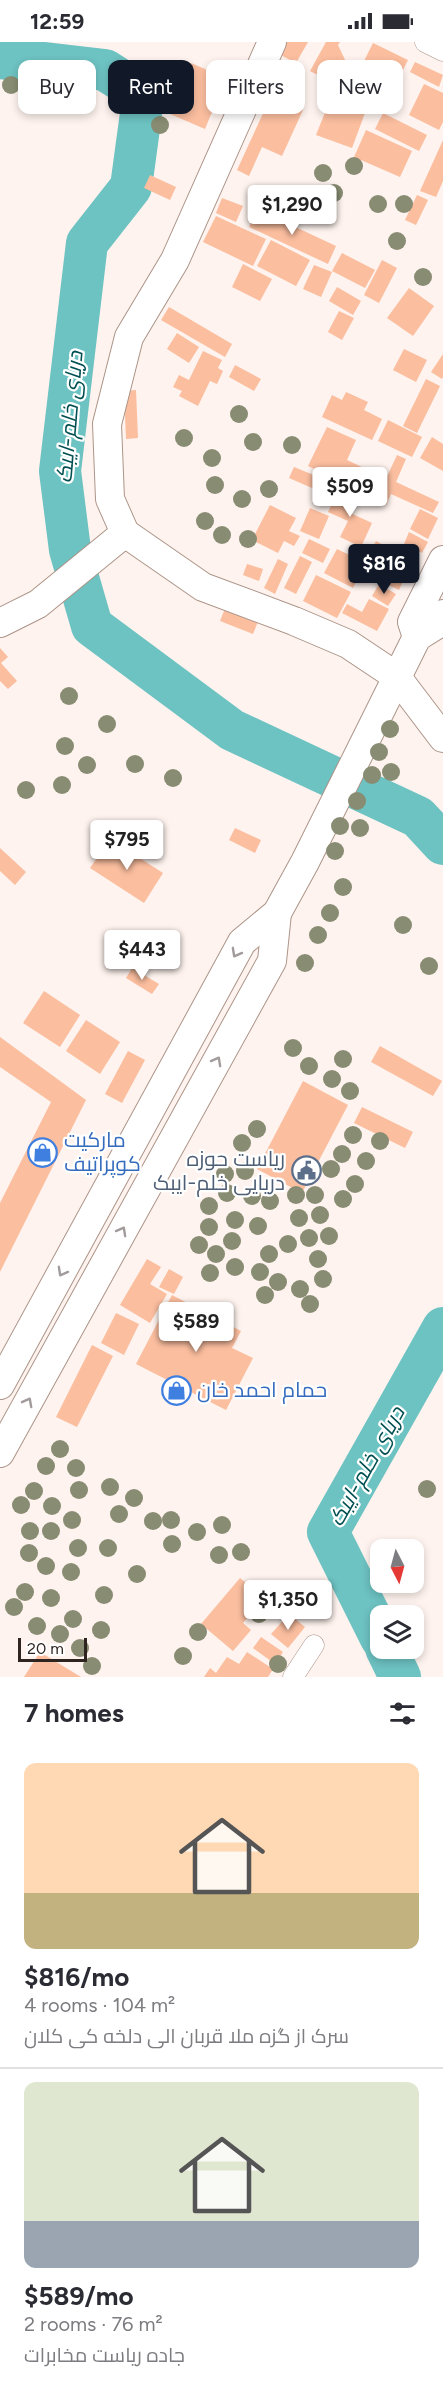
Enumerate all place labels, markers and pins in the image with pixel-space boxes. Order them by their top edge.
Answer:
pin: $1,290 [243,185,341,236]
pin: $509 [314,467,386,518]
pin: $816 [348,544,420,595]
pin: $795 [91,820,163,871]
pin: $443 [106,930,178,981]
place label: مارکیت کوپراتیف [64,1127,141,1178]
shop icon: مارکیت کوپراتیف [27,1136,59,1168]
place label: ریاست حوزه دریایی خلم-ایبک [153,1146,285,1197]
public building icon: ریاست حوزه دریایی خلم-ایبک [290,1155,322,1187]
pin: $589 [160,1302,232,1353]
shop icon: حمام احمد خان [160,1374,192,1406]
place label: حمام احمد خان [197,1377,327,1404]
pin: $1,350 [239,1580,337,1631]

